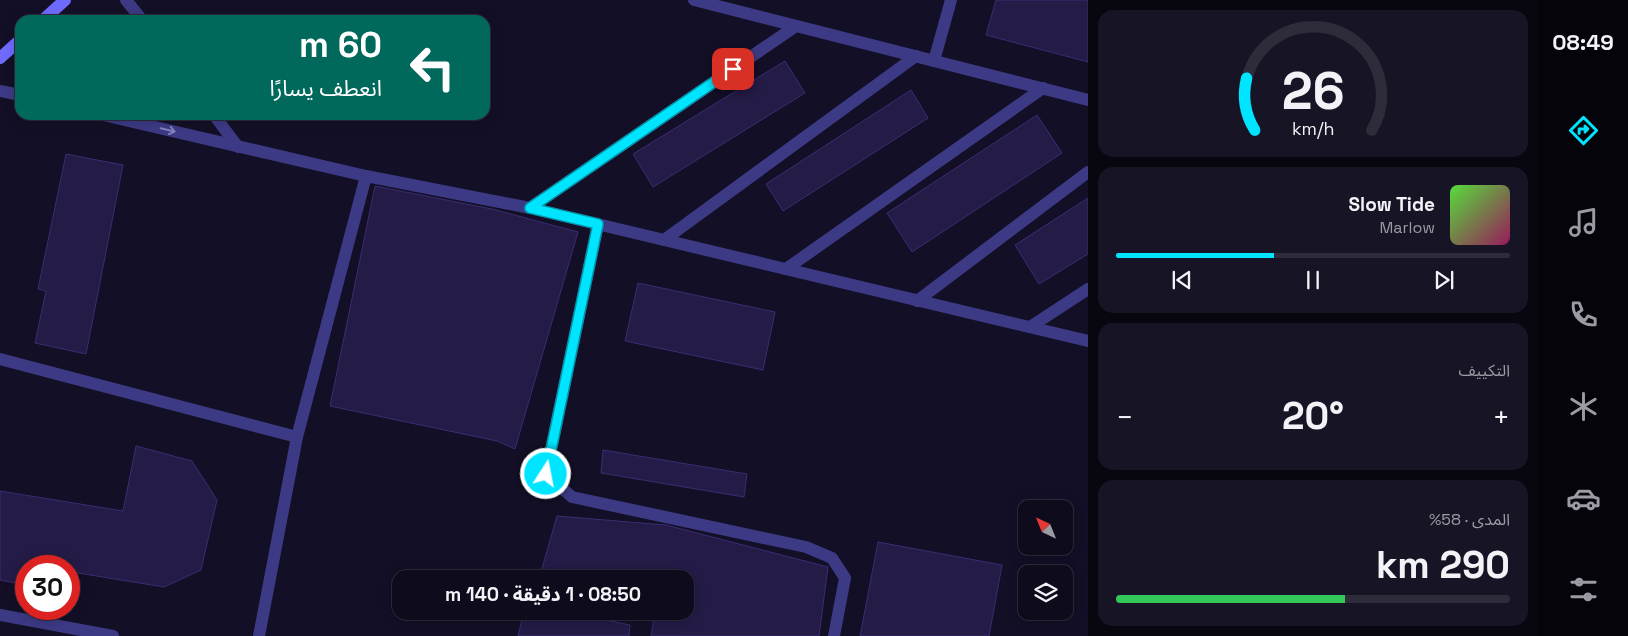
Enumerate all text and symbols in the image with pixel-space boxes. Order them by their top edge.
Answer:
text: 60 m [299,23,382,67]
text: 08:49 [1552,28,1614,56]
icon: left [400,35,465,100]
pin [712,48,754,90]
icon: arrive [719,55,747,83]
text: 26 [1281,58,1345,124]
text: انعطف يسارًا [270,74,382,102]
icon: directions [1566,113,1601,148]
text: km/h [1292,117,1334,140]
one-way arrow [159,126,175,135]
text: Slow Tide [1349,192,1435,217]
icon: music [1566,205,1601,240]
text: Marlow [1379,217,1435,238]
icon: previous [1168,266,1196,294]
icon: pause [1299,266,1327,294]
icon: next [1430,266,1458,294]
icon: phone [1566,297,1601,332]
text: التكييف [1458,360,1510,381]
icon: climate [1566,389,1601,424]
text: 20° [1282,392,1344,440]
text: − [1116,399,1133,435]
text: + [1493,399,1510,435]
position arrow [519,447,571,499]
icon: car [1566,481,1601,516]
north arrow [1018,500,1072,555]
map controls [1018,500,1073,620]
text: المدى · 58% [1429,509,1510,530]
text: 290 km [1376,541,1510,589]
speed limit sign: 30 [15,555,80,620]
button: layers [1018,565,1073,620]
icon: filters [1566,572,1601,607]
text: 08:50 · 1 دقيقة · 140 m [445,582,641,607]

